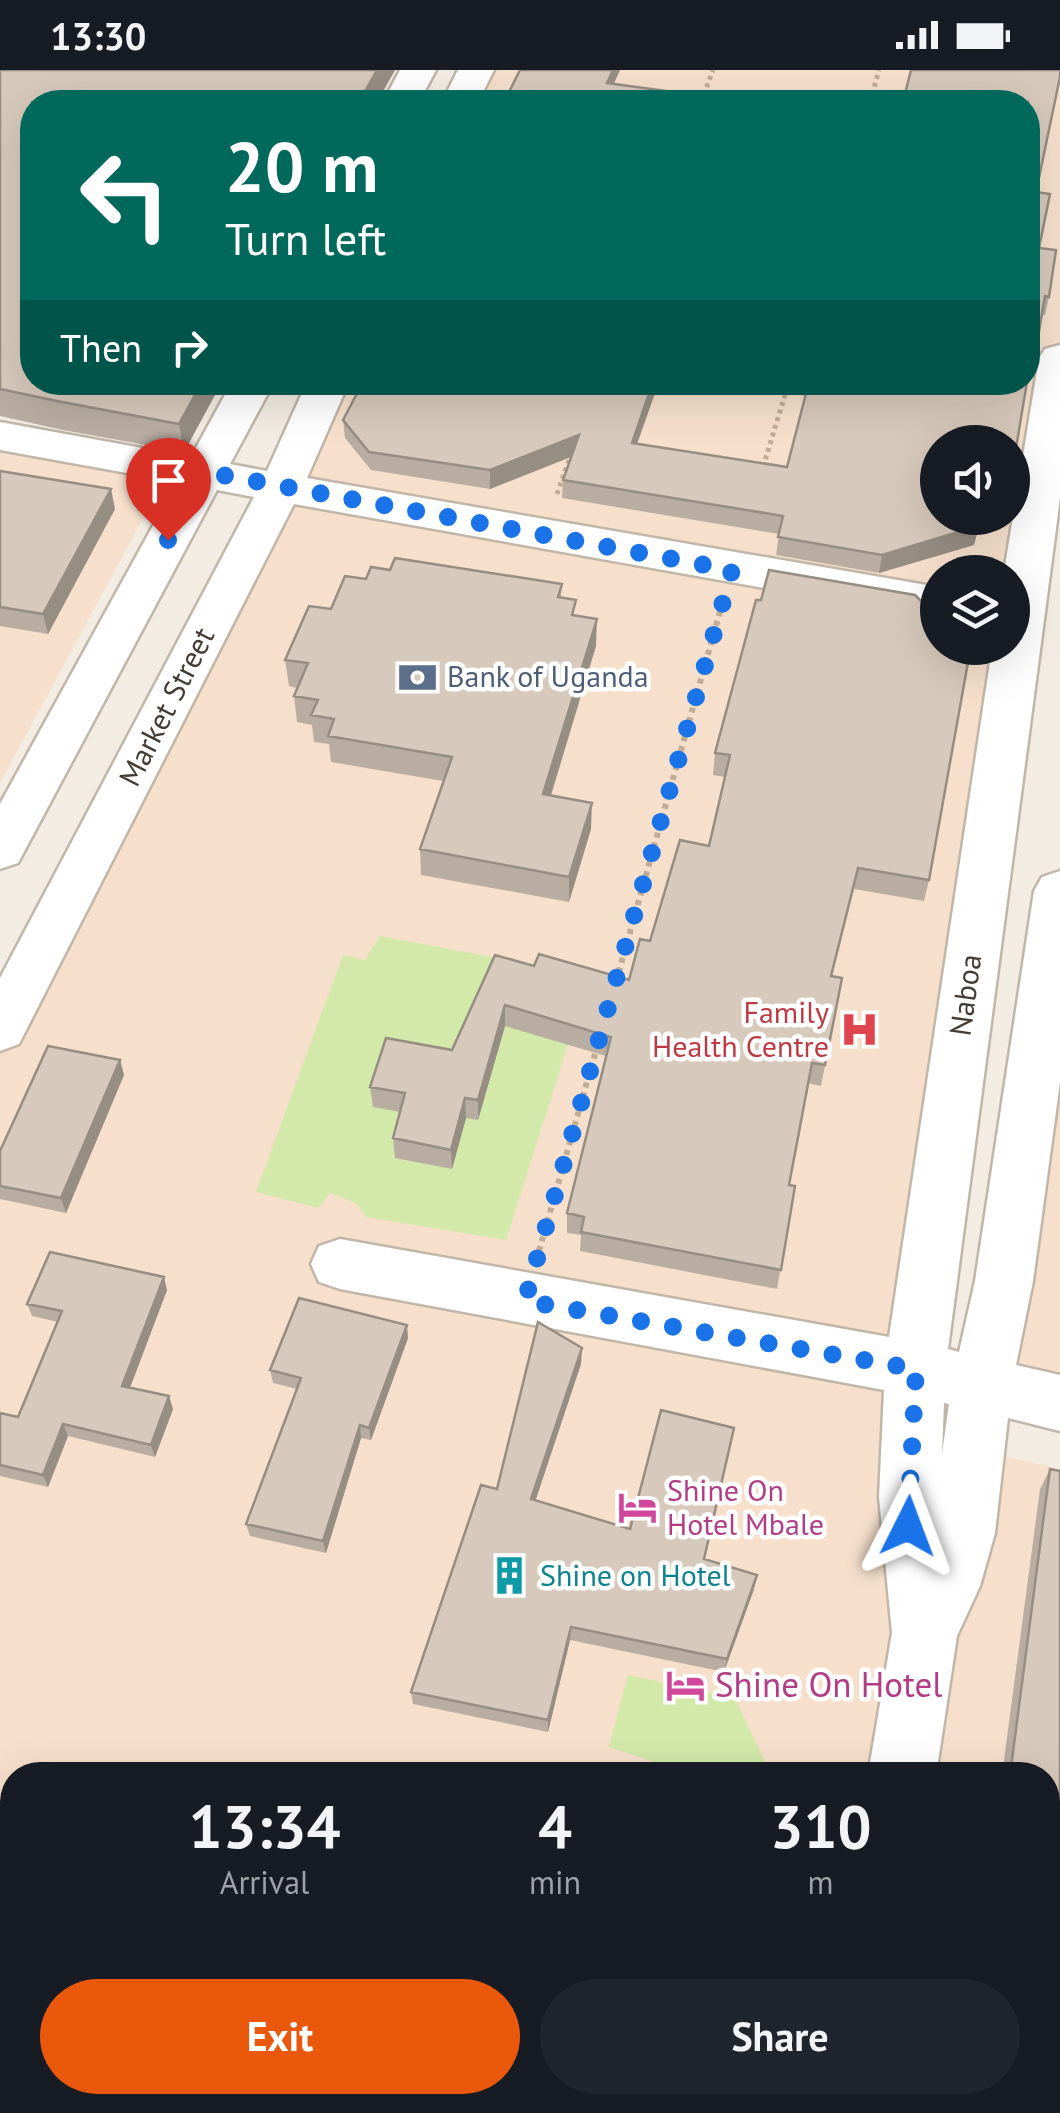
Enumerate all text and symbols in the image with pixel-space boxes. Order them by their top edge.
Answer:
text: 13:30 [50,11,146,60]
text: 20 m [225,121,378,211]
icon: left [60,130,190,260]
text: Turn left [225,209,386,267]
icon: right [162,320,217,375]
text: Then [60,323,142,372]
map controls [920,425,1030,665]
button: sound [920,425,1030,535]
pin [126,438,211,541]
icon: arrive [141,453,196,508]
button: layers [920,555,1030,665]
street label: Market Street [109,620,222,792]
bank icon: Bank of Uganda [396,656,438,698]
place label: Bank of Uganda [447,656,649,695]
street label: Naboa [939,951,990,1038]
place label: Family Health Centre [652,992,829,1065]
hospital icon: Family Health Centre [838,1009,880,1051]
place label: Shine On Hotel Mbale [667,1470,824,1543]
position arrow [856,1474,960,1578]
hotel icon: Shine On Hotel Mbale [616,1487,658,1529]
building icon: Shine on Hotel [489,1555,531,1597]
place label: Shine on Hotel [540,1555,731,1594]
place label: Shine On Hotel [715,1661,943,1707]
hotel icon: Shine On Hotel [664,1664,706,1706]
text: 13:34 [188,1787,341,1865]
text: 4 [538,1787,572,1865]
text: 310 [770,1787,872,1865]
text: Arrival [220,1861,309,1903]
text: min [529,1861,581,1903]
text: m [808,1861,834,1903]
button: Exit [40,1979,520,2094]
button: Share [540,1979,1020,2094]

